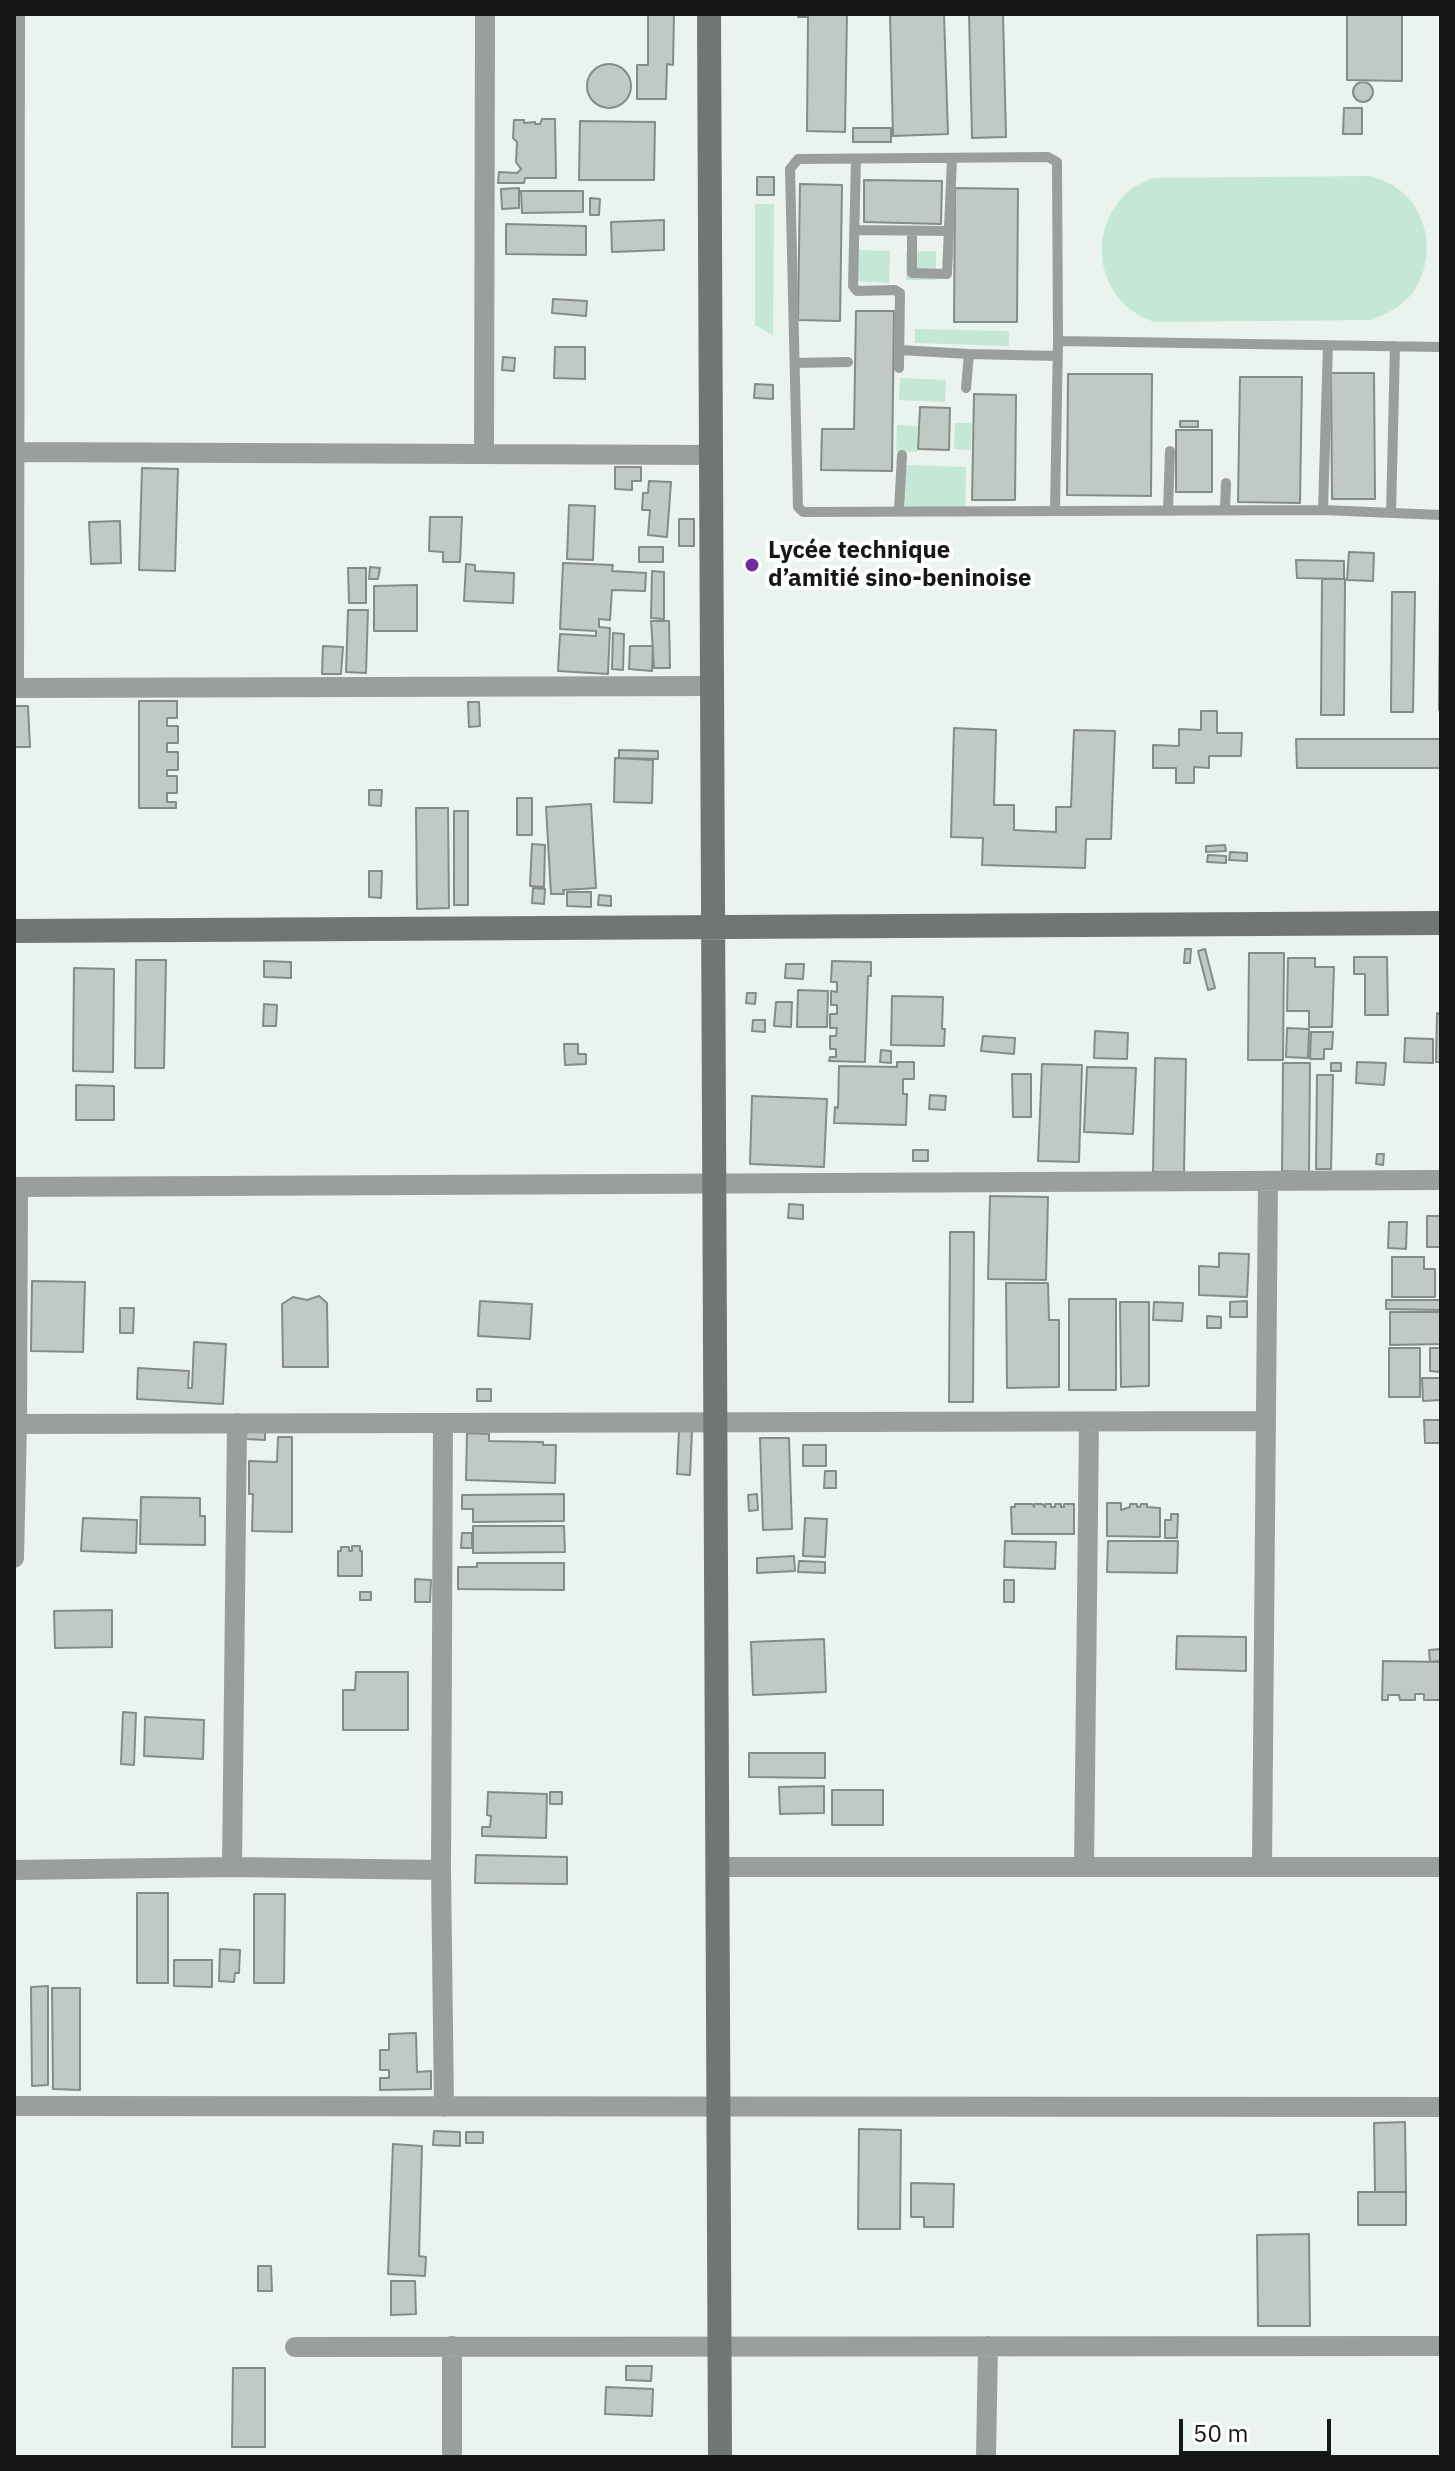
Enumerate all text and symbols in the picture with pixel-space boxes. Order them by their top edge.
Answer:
place label: Lycée technique d’amitié sino-beninoise [768,537,1032,593]
marker: Lycée technique d’amitié sino-beninoise [743,556,761,574]
scale bar [1183,2403,1335,2453]
text: 50 m [1193,2417,1248,2449]

